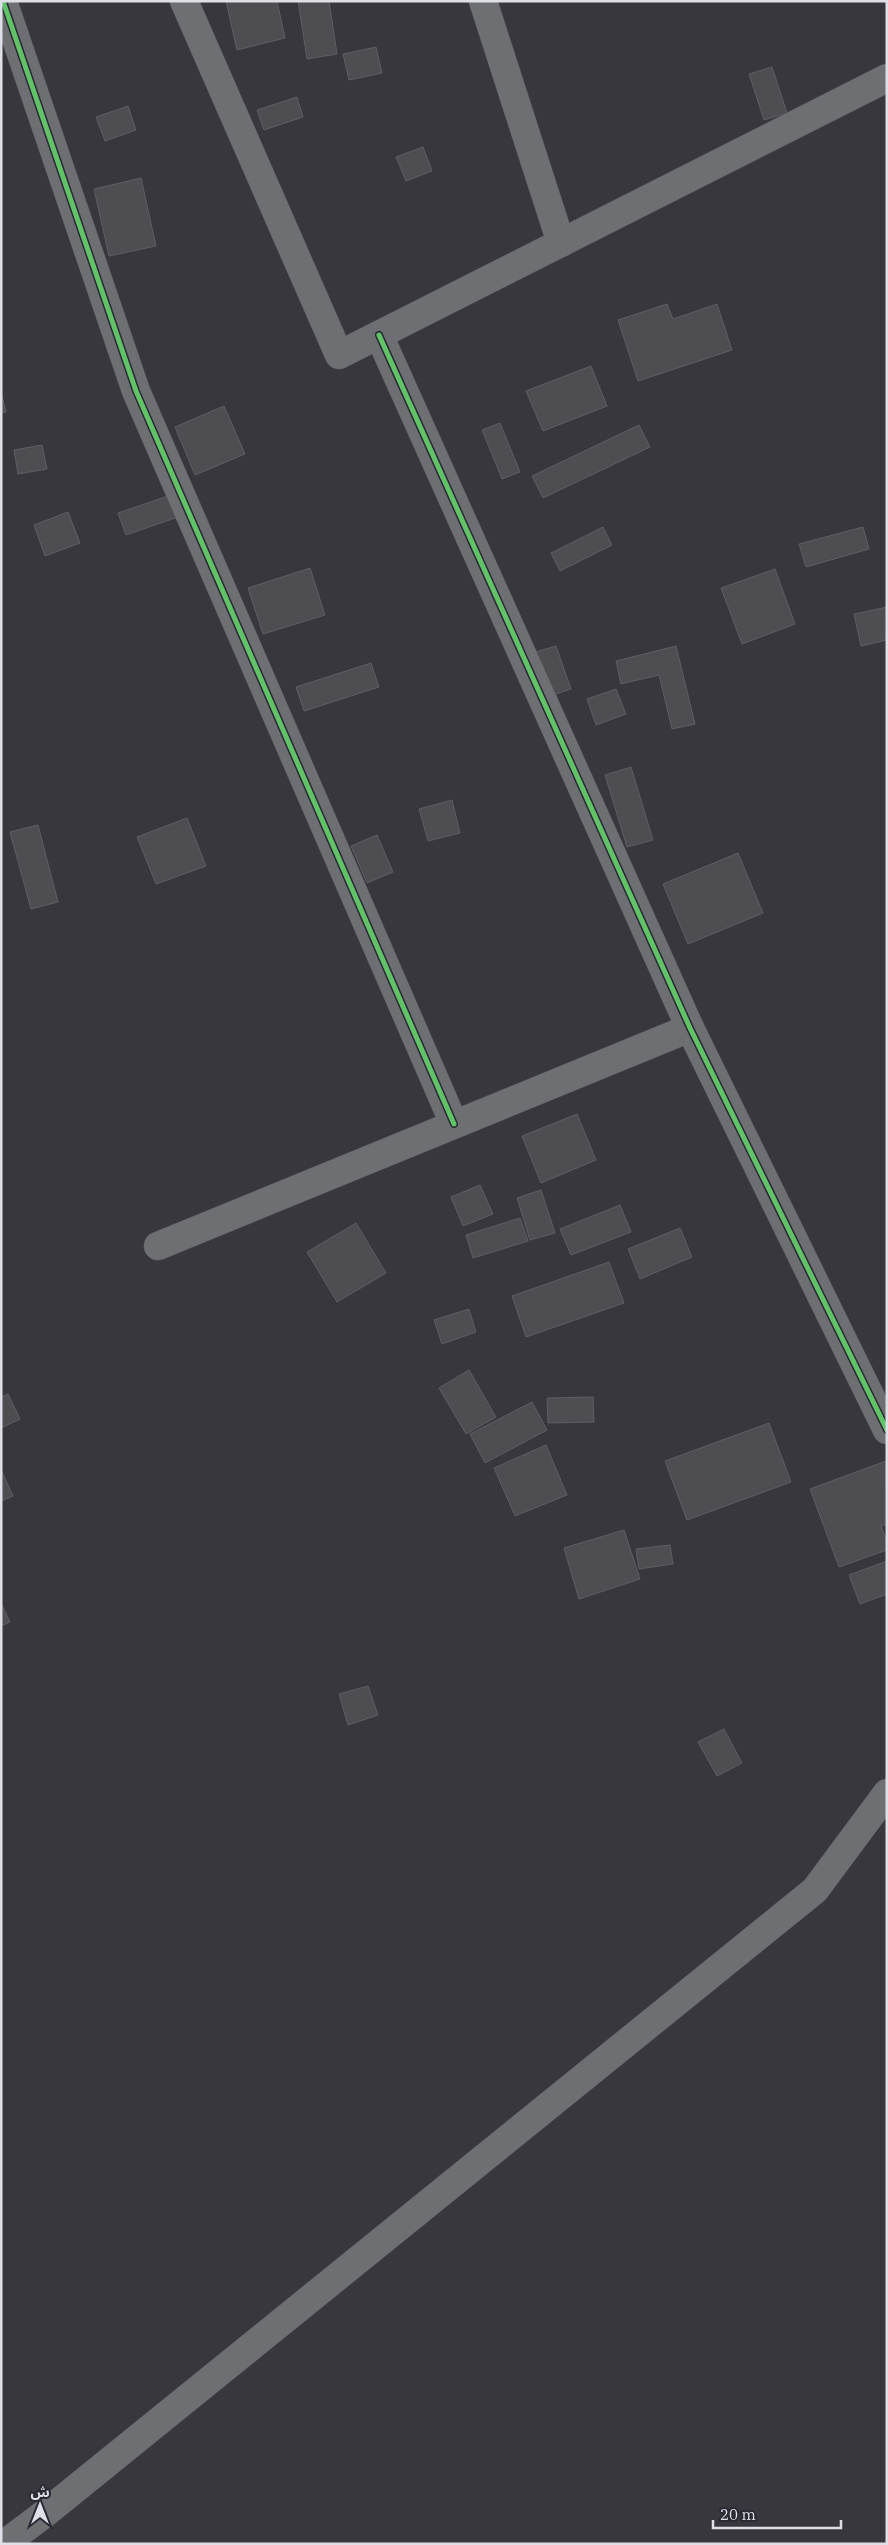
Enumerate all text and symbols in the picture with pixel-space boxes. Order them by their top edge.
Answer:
north arrow [15,2480,65,2530]
text: ش [30,2483,50,2501]
scale bar [713,2498,840,2530]
text: 20 m [720,2505,756,2524]

